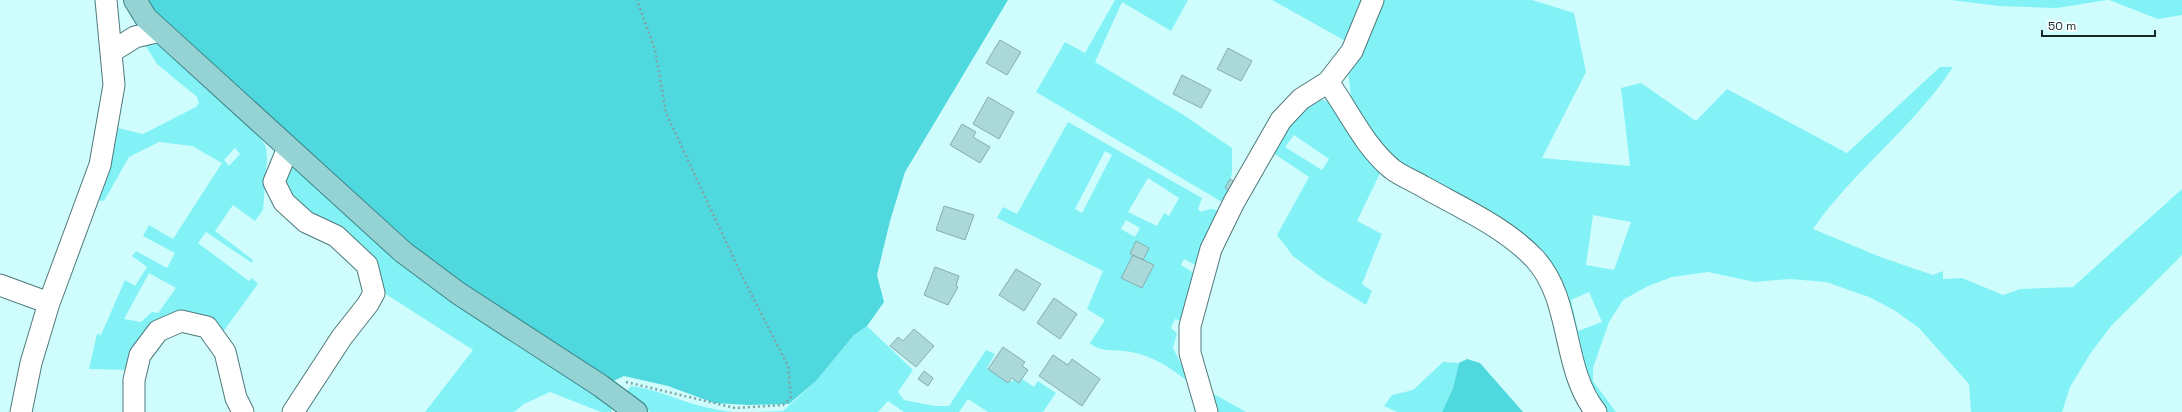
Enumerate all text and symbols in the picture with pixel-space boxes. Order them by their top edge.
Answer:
scale bar [2042,12,2155,38]
text: 50 m [2048,18,2076,34]

